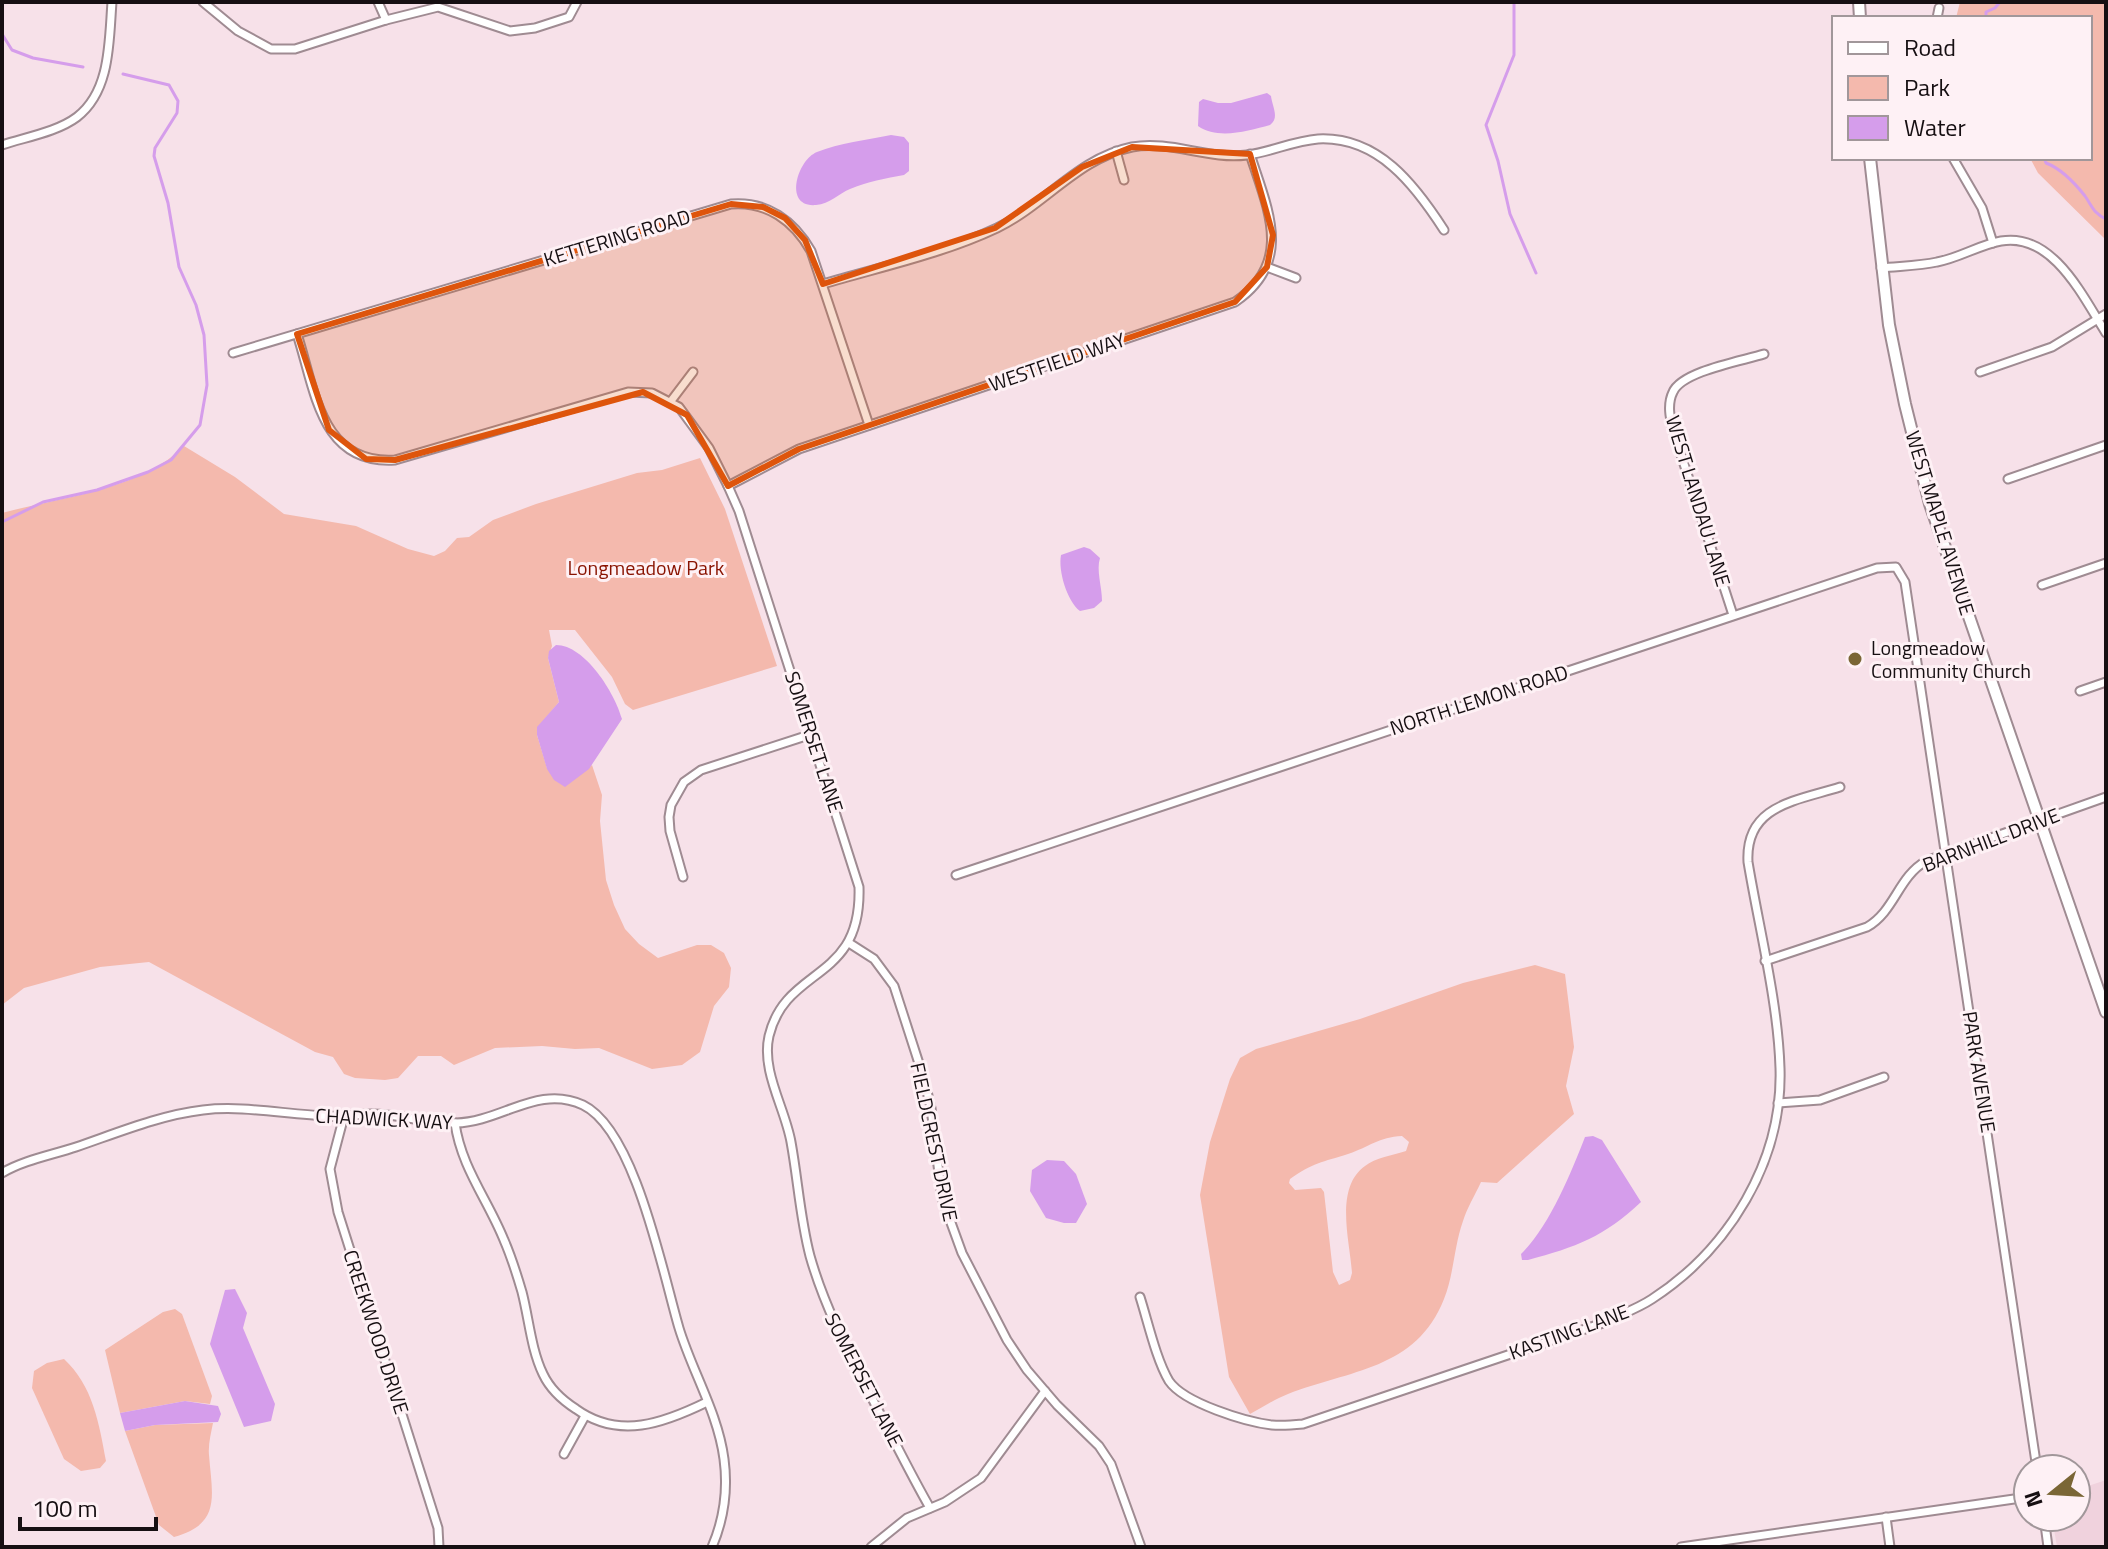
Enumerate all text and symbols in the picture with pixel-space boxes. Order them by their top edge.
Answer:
legend [1832,16,2092,160]
text: Road [1904,29,1956,65]
text: Park [1904,69,1950,105]
text: Water [1904,109,1966,145]
street label: KETTERING ROAD [540,200,694,275]
street label: WESTFIELD WAY [984,324,1129,399]
street label: WEST LANDAU LANE [1658,412,1739,590]
street label: WEST MAPLE AVENUE [1898,427,1983,619]
park label: Longmeadow Park [568,552,725,583]
place label: Longmeadow Community Church [1871,632,2031,686]
marker: Longmeadow Community Church [1846,650,1864,668]
street label: NORTH LEMON ROAD [1386,656,1572,743]
street label: SOMERSET LANE [777,667,852,817]
street label: BARNHILL DRIVE [1918,799,2064,880]
street label: PARK AVENUE [1955,1009,2004,1135]
street label: FIELDCREST DRIVE [903,1060,966,1224]
street label: CHADWICK WAY [315,1099,454,1138]
street label: CREEKWOOD DRIVE [335,1246,418,1418]
street label: KASTING LANE [1504,1295,1633,1368]
street label: SOMERSET LANE [817,1307,912,1452]
north arrow [2012,1453,2092,1533]
scale bar [20,1481,156,1531]
text: N [2014,1487,2052,1512]
text: 100 m [32,1490,98,1526]

